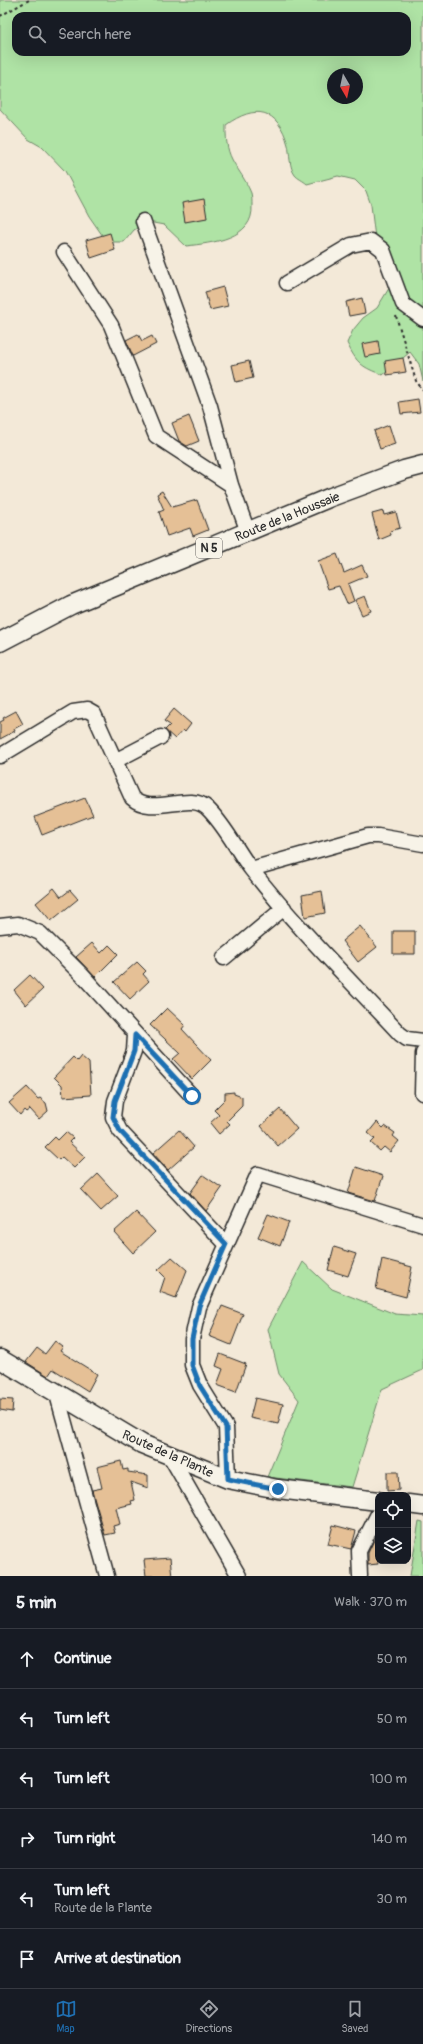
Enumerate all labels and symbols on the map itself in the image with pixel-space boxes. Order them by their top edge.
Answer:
north arrow [327,68,363,104]
street label: Route de la Houssaie [233,488,343,545]
road number: N 5 [196,538,222,558]
route start [183,1087,201,1105]
street label: Route de la Plante [120,1427,216,1481]
route end [269,1480,287,1498]

